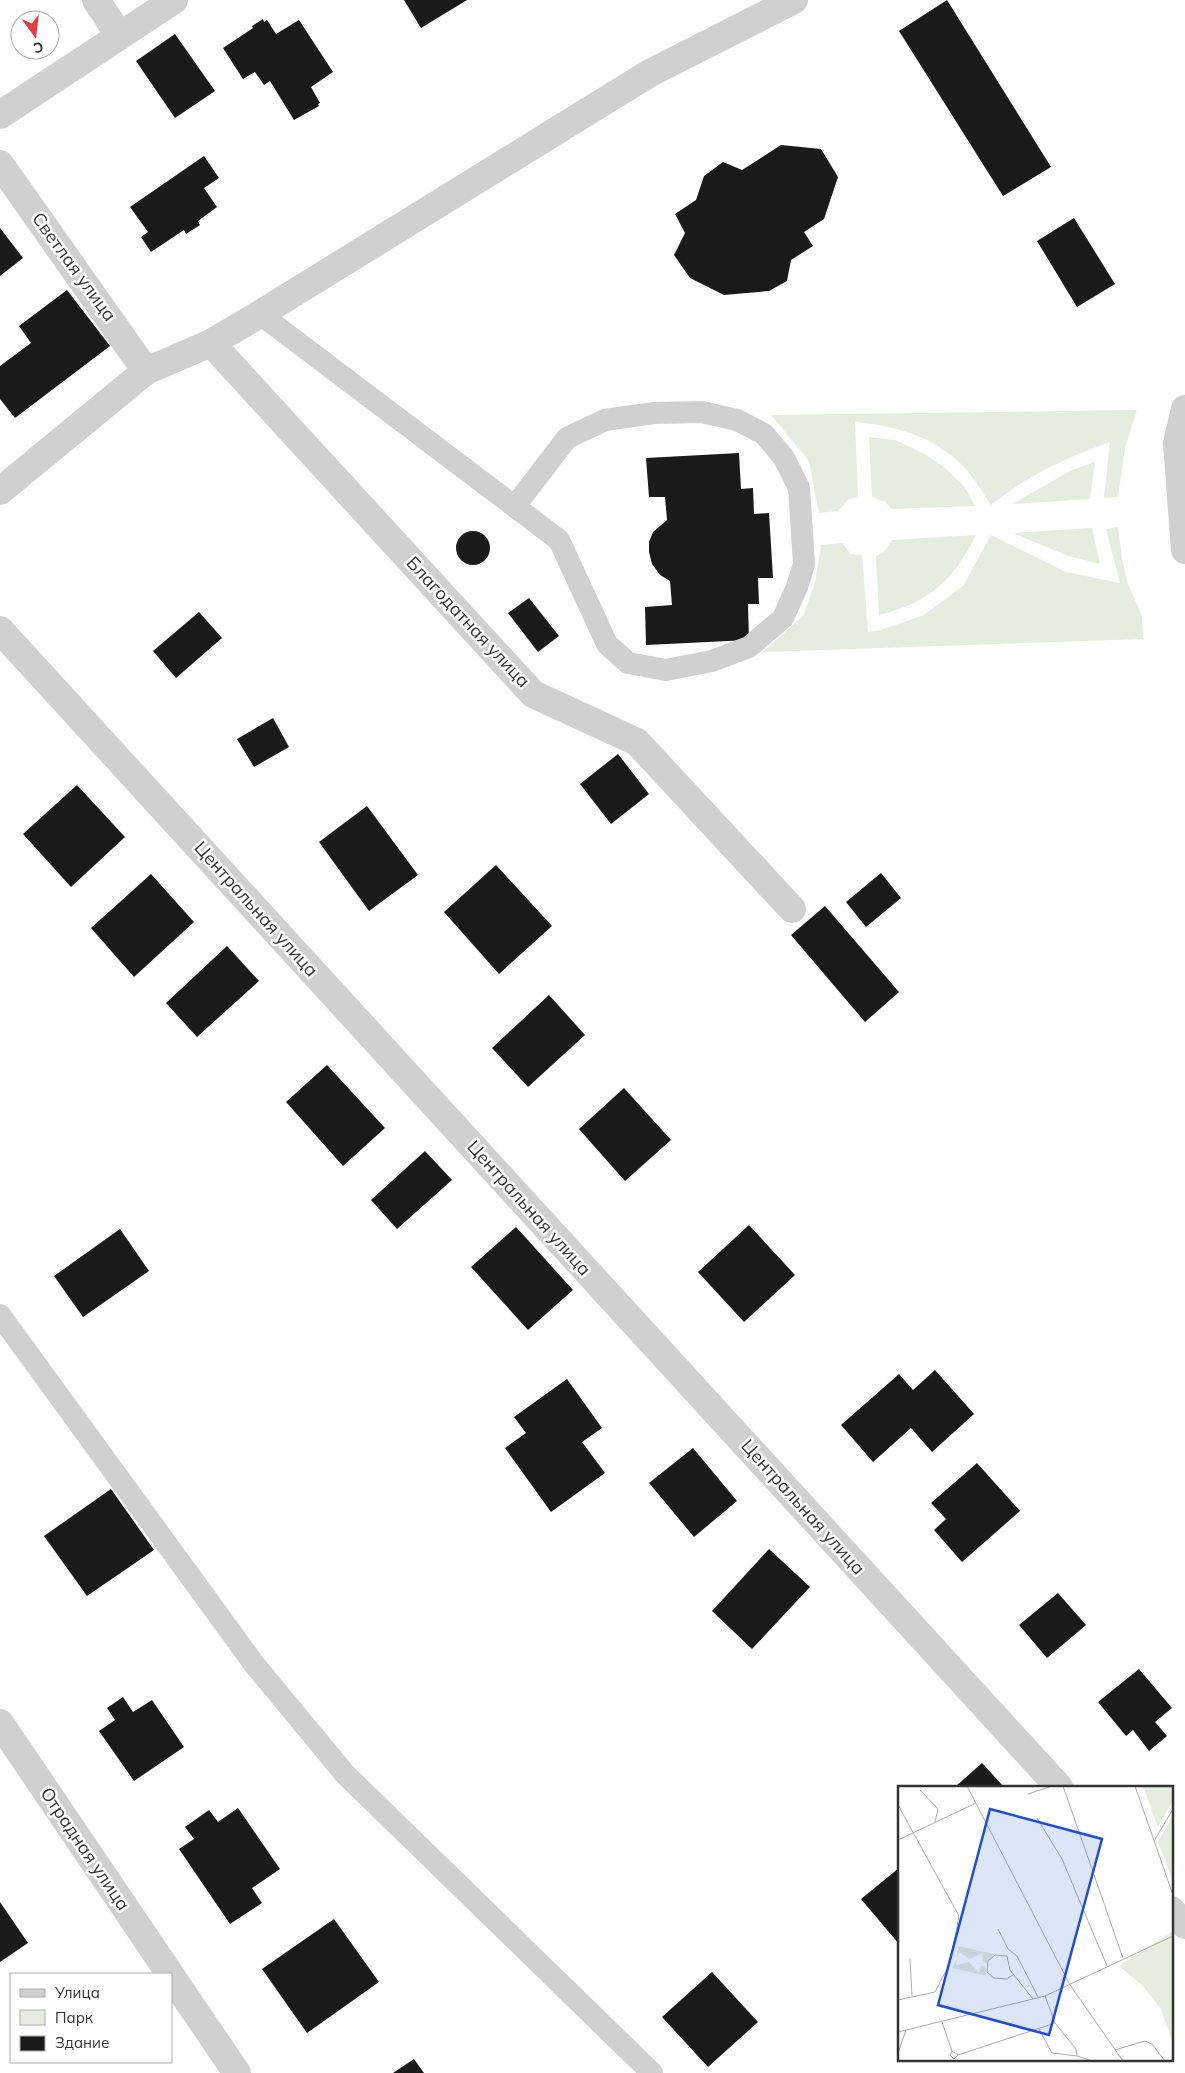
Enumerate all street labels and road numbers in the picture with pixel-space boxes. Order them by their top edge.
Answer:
street label: Светлая улица [27,208,122,326]
street label: Благодатная улица [402,551,535,692]
street label: Центральная улица [189,836,323,981]
street label: Центральная улица [462,1135,596,1280]
street label: Центральная улица [736,1434,870,1579]
street label: Отрадная улица [36,1783,135,1915]

